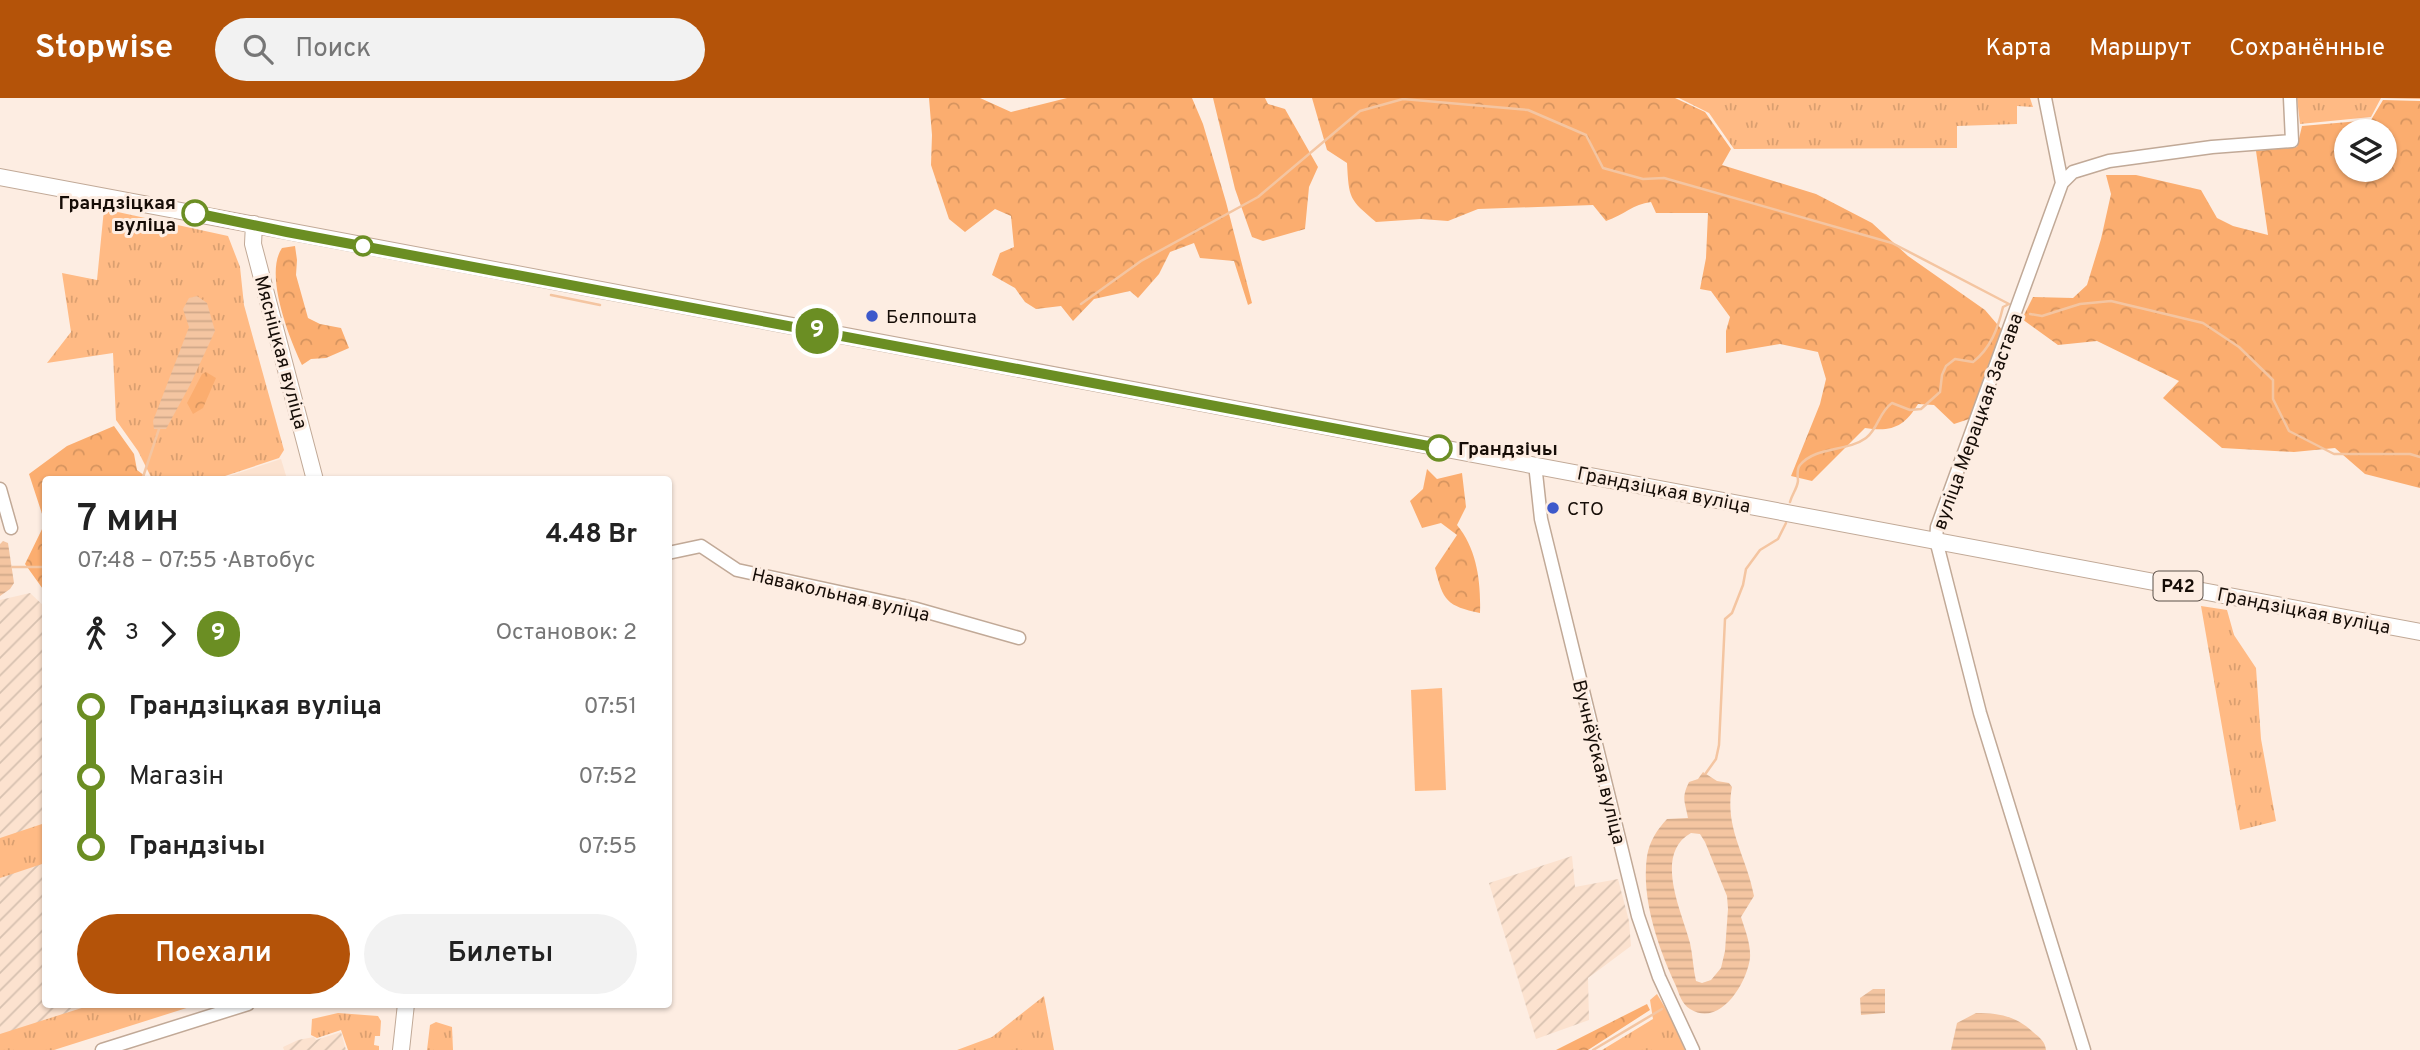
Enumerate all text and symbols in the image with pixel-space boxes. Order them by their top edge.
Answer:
search box [215,18,705,81]
text: Stopwise [35,28,173,70]
icon: search [239,30,277,68]
text: Поиск [295,33,371,66]
text: Карта [1985,34,2051,64]
text: Маршрут [2089,34,2191,64]
text: Сохранённые [2229,34,2385,64]
map controls [2334,119,2397,182]
button: layers [2334,119,2397,182]
place label: Грандзіцкая вуліца [59,192,176,238]
marker: Грандзіцкая вуліца [182,200,208,226]
unlabelled marker [353,236,373,256]
street label: Мясніцкая вуліца [248,273,312,432]
place label: Белпошта [886,306,977,330]
line badge: 9 [794,308,840,354]
marker: Белпошта [864,308,880,324]
street label: вуліца Мерацкая Застава [1928,310,2029,533]
text: 9 [810,316,824,346]
marker: Грандзічы [1426,435,1452,461]
place label: Грандзічы [1458,438,1558,462]
street label: Грандзіцкая вуліца [1575,462,1752,520]
text: 7 мин [77,496,179,545]
place label: СТО [1567,498,1604,522]
marker: СТО [1545,500,1561,516]
text: 4.48 Br [546,519,637,552]
text: 07:48 – 07:55 · Автобус [77,547,315,576]
street label: Навакольная вуліца [749,564,932,628]
road number: Р42 [2154,572,2202,600]
street label: Грандзіцкая вуліца [2215,583,2392,641]
icon: walk [77,615,115,653]
icon: forward [149,615,187,653]
text: 3 [125,619,139,648]
text: 9 [211,619,226,649]
text: Остановок: 2 [496,619,637,648]
street label: Вучнёўская вуліца [1566,678,1630,847]
text: Грандзіцкая вуліца [129,691,382,724]
text: 07:51 [584,693,637,722]
text: Магазін [129,761,224,794]
text: 07:52 [578,763,637,792]
text: Грандзічы [129,831,266,864]
text: 07:55 [578,833,637,862]
button: Поехали [77,914,350,994]
button: Билеты [364,914,637,994]

